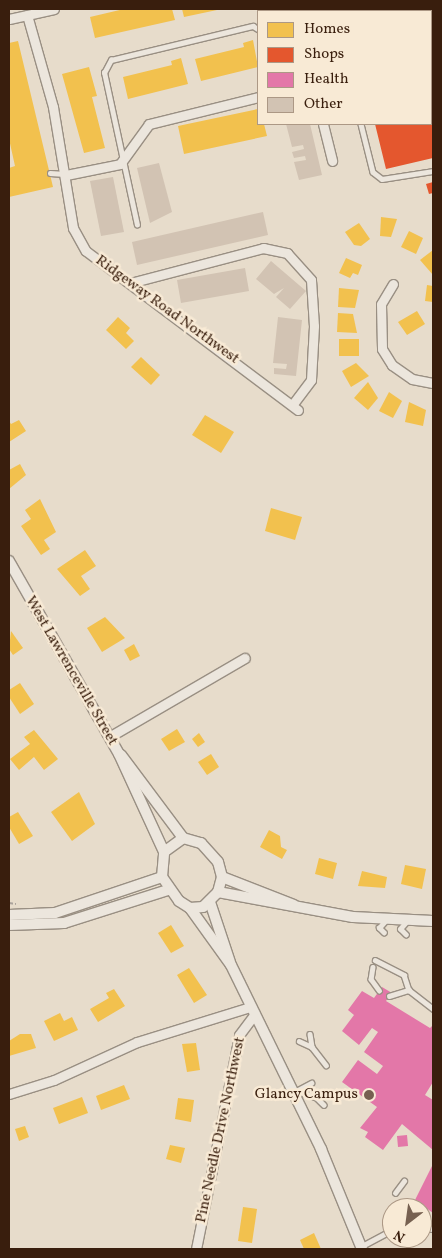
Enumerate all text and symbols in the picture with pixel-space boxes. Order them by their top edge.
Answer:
legend [257,10,432,125]
text: Homes [304,19,350,40]
text: Shops [304,44,344,65]
text: Health [304,69,349,90]
text: Other [304,94,343,115]
street label: Ridgeway Road Northwest [91,252,243,368]
street label: West Lawrenceville Street [21,593,121,749]
street label: Pine Needle Drive Northwest [192,1035,250,1225]
place label: Glancy Campus [254,1086,358,1104]
marker: Glancy Campus [362,1088,376,1102]
north arrow [382,1198,432,1248]
text: N [391,1225,409,1246]

